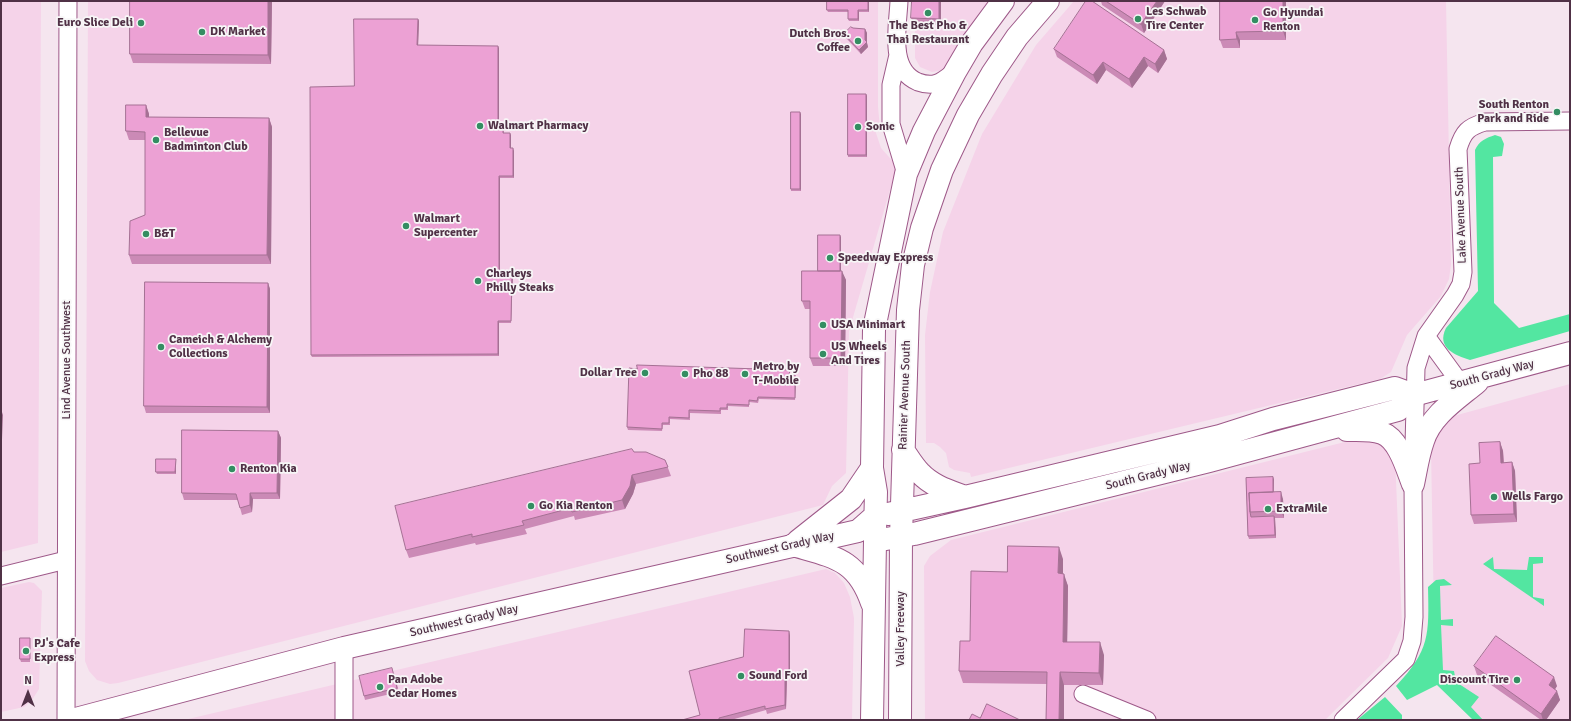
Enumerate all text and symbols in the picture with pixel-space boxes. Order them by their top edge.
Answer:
place label: Les Schwab Tire Center [1146,5,1206,33]
place label: Go Hyundai Renton [1263,6,1323,34]
marker: The Best Pho & Thai Restaurant [923,8,933,18]
marker: Les Schwab Tire Center [1133,14,1143,24]
marker: Go Hyundai Renton [1250,15,1260,25]
place label: Euro Slice Deli [57,16,133,30]
marker: Euro Slice Deli [136,18,146,28]
place label: The Best Pho & Thai Restaurant [887,19,969,47]
place label: DK Market [210,25,266,39]
marker: DK Market [197,27,207,37]
place label: Dutch Bros. Coffee [789,27,850,55]
marker: Dutch Bros. Coffee [853,36,863,46]
place label: South Renton Park and Ride [1477,98,1549,126]
marker: South Renton Park and Ride [1552,107,1562,117]
place label: Walmart Pharmacy [488,119,589,133]
place label: Sonic [866,120,895,134]
marker: Walmart Pharmacy [475,121,485,131]
marker: Sonic [853,122,863,132]
place label: Bellevue Badminton Club [164,126,248,154]
marker: Bellevue Badminton Club [151,135,161,145]
street label: Lake Avenue South [1452,166,1470,264]
place label: Walmart Supercenter [414,212,478,240]
marker: Walmart Supercenter [401,221,411,231]
place label: B&T [154,227,175,241]
marker: B&T [141,229,151,239]
place label: Speedway Express [838,251,933,265]
marker: Speedway Express [825,253,835,263]
place label: Charleys Philly Steaks [486,267,554,295]
marker: Charleys Philly Steaks [473,276,483,286]
street label: Lind Avenue Southwest [60,300,74,420]
place label: USA Minimart [831,318,905,332]
marker: USA Minimart [818,320,828,330]
place label: Cameich & Alchemy Collections [169,333,272,361]
place label: US Wheels And Tires [831,340,887,368]
street label: Rainier Avenue South [896,340,914,450]
marker: Cameich & Alchemy Collections [156,342,166,352]
marker: US Wheels And Tires [818,349,828,359]
street label: South Grady Way [1448,357,1536,393]
place label: Metro by T-Mobile [753,360,799,388]
place label: Dollar Tree [580,366,637,380]
place label: Pho 88 [693,367,728,381]
marker: Dollar Tree [640,368,650,378]
marker: Pho 88 [680,369,690,379]
marker: Metro by T-Mobile [740,369,750,379]
street label: South Grady Way [1104,459,1192,493]
place label: Renton Kia [240,462,297,476]
marker: Renton Kia [227,464,237,474]
place label: Wells Fargo [1502,490,1563,504]
marker: Wells Fargo [1489,492,1499,502]
place label: Go Kia Renton [539,499,613,513]
marker: Go Kia Renton [526,501,536,511]
place label: ExtraMile [1276,502,1327,516]
marker: ExtraMile [1263,504,1273,514]
street label: Southwest Grady Way [724,529,836,567]
street label: Valley Freeway [894,591,908,667]
street label: Southwest Grady Way [408,602,520,640]
place label: PJ's Cafe Express [34,637,80,665]
marker: PJ's Cafe Express [21,646,31,656]
place label: Sound Ford [749,669,808,683]
marker: Sound Ford [736,671,746,681]
north arrow [8,673,48,713]
place label: Pan Adobe Cedar Homes [388,673,457,701]
place label: Discount Tire [1440,673,1509,687]
text: N [24,674,32,687]
marker: Discount Tire [1512,675,1522,685]
marker: Pan Adobe Cedar Homes [375,682,385,692]

